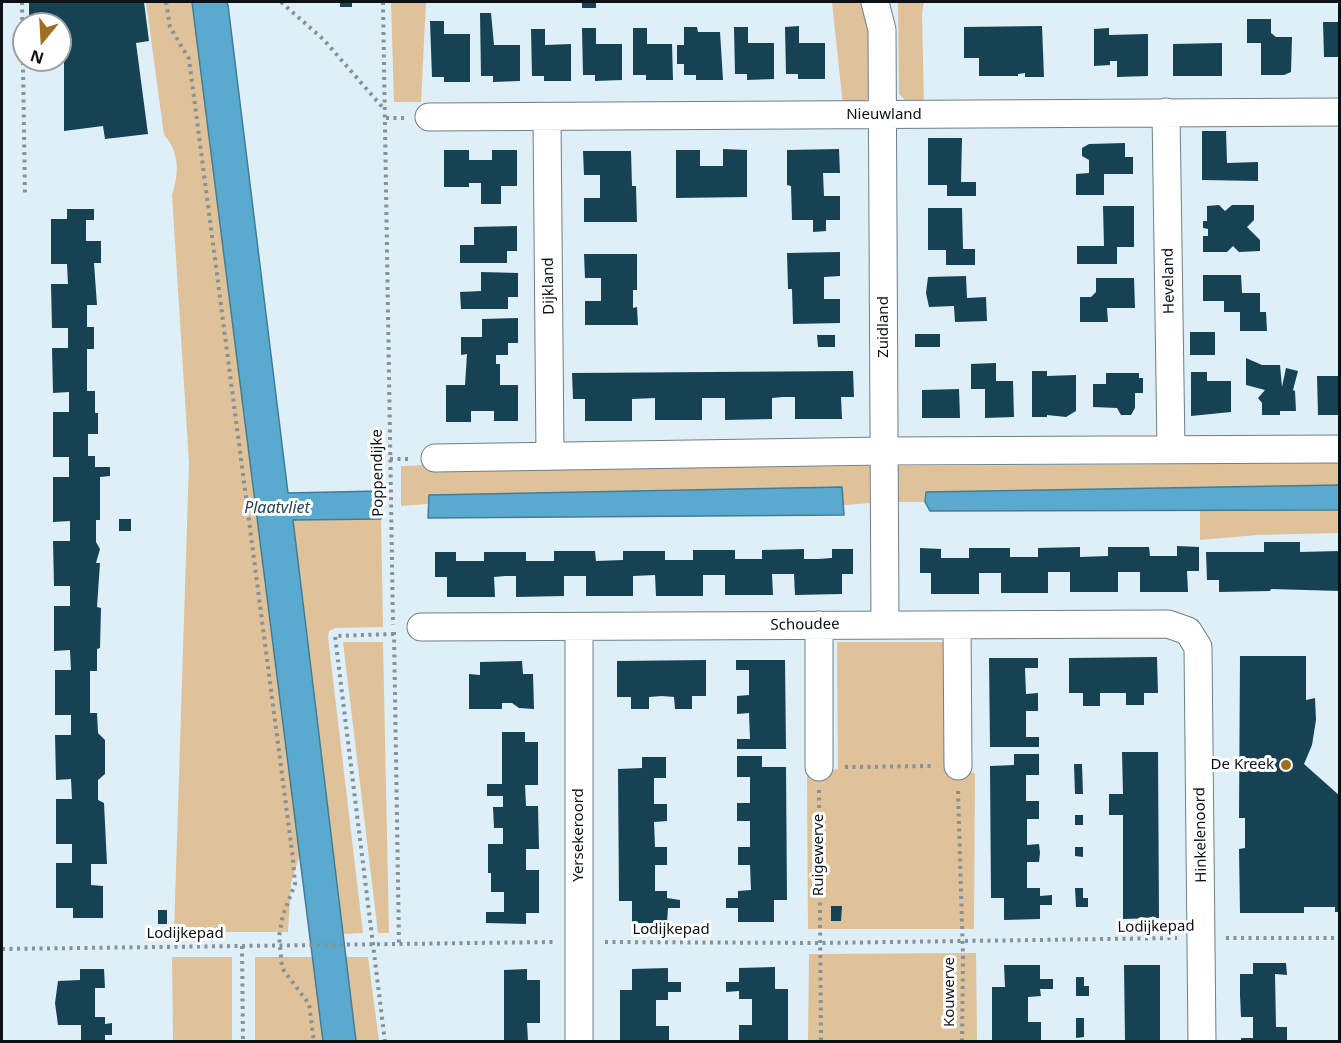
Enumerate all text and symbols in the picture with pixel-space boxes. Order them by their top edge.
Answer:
north arrow [12,12,72,72]
text: N [27,45,47,70]
street label: Nieuwland [846,106,922,124]
street label: Heveland [1159,248,1179,314]
street label: Dijkland [539,257,559,315]
street label: Zuidland [875,296,893,358]
street label: Poppendijke [368,429,388,517]
water label: Plaatvliet [244,498,310,518]
street label: Schoudee [770,615,840,635]
place label: De Kreek [1211,756,1274,774]
marker: De Kreek [1279,758,1293,772]
street label: Hinkelenoord [1191,787,1211,883]
street label: Yersekeroord [570,788,588,882]
street label: Ruigewerve [810,814,828,896]
street label: Lodijkepad [1117,917,1195,937]
street label: Lodijkepad [632,921,710,939]
street label: Lodijkepad [146,925,224,943]
street label: Kouwerve [941,957,959,1027]

